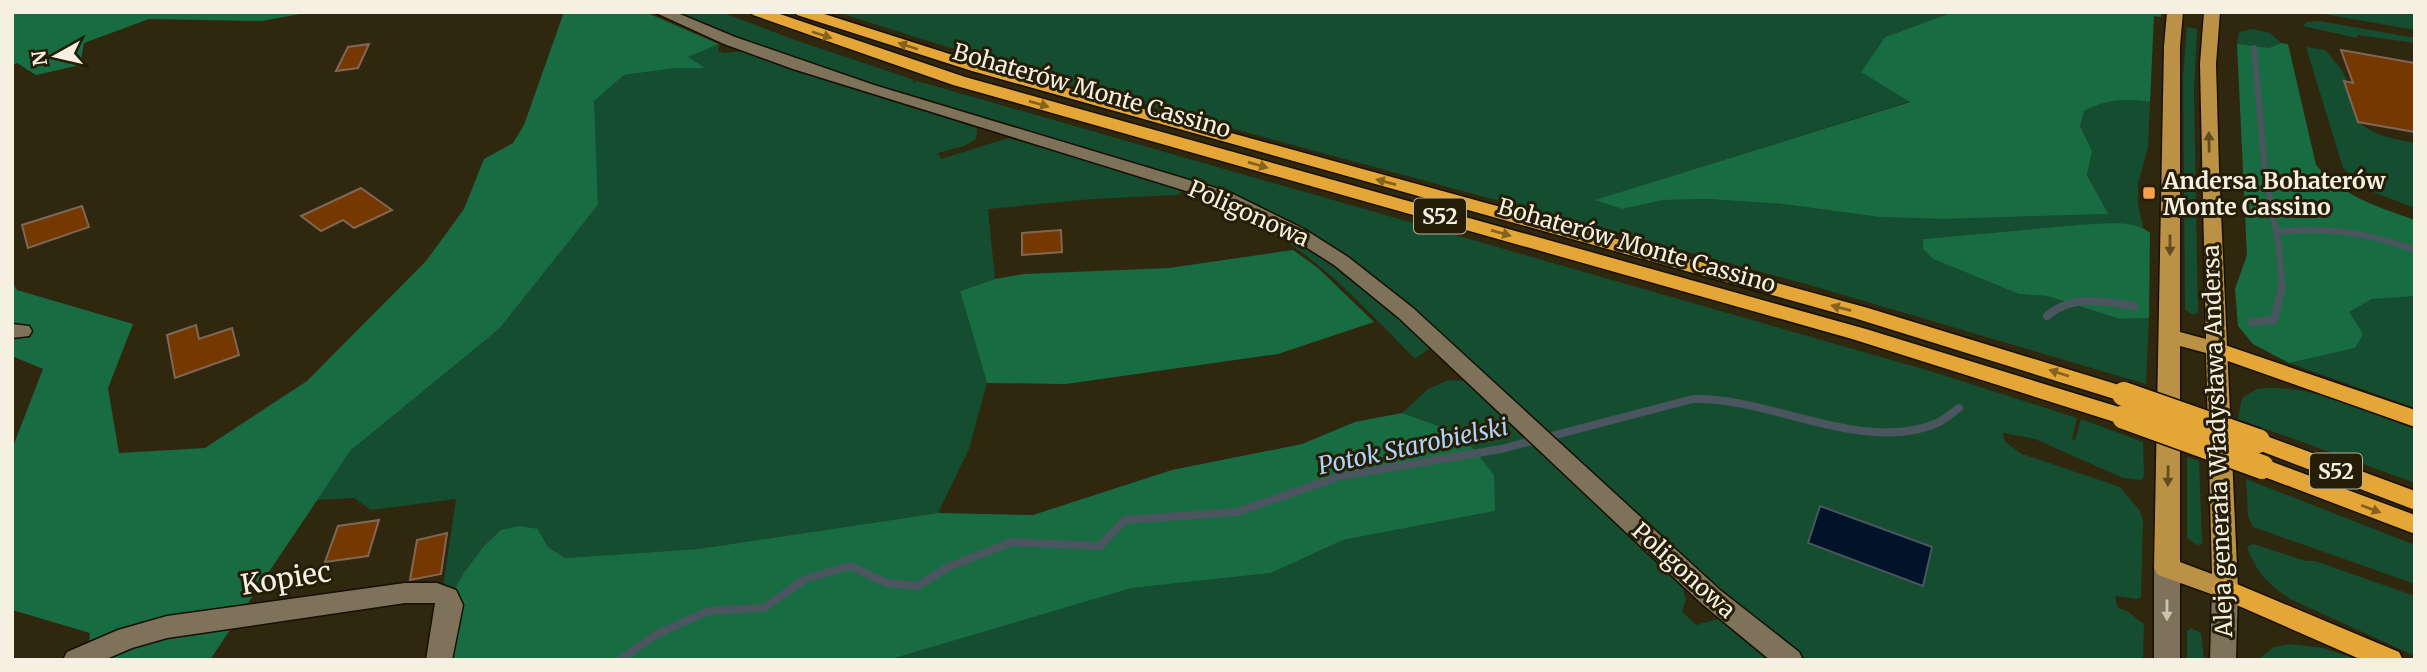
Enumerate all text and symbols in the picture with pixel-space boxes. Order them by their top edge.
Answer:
north arrow [21,21,91,91]
one-way arrow [812,31,833,41]
street label: Bohaterów Monte Cassino [950,36,1234,144]
one-way arrow [897,40,918,51]
text: N [26,49,52,67]
one-way arrow [1029,99,1050,109]
one-way arrow [2204,131,2215,153]
one-way arrow [1247,160,1269,171]
place label: Andersa Bohaterów Monte Cassino [2162,166,2387,221]
street label: Poligonowa [1184,173,1314,253]
one-way arrow [1375,176,1396,186]
marker: Andersa Bohaterów Monte Cassino [2141,185,2157,201]
street label: Bohaterów Monte Cassino [1495,191,1779,299]
road number: S52 [1414,198,1466,234]
one-way arrow [1490,229,1511,239]
one-way arrow [2164,234,2176,256]
street label: Aleja generała Władysława Andersa [2196,244,2238,639]
one-way arrow [1830,302,1852,313]
one-way arrow [2049,368,2070,378]
water label: Potok Starobielski [1315,411,1511,481]
road number: S52 [2310,454,2362,489]
one-way arrow [2162,465,2174,487]
one-way arrow [2361,503,2382,514]
street label: Poligonowa [1626,516,1742,624]
street label: Kopiec [238,553,334,603]
one-way arrow [2161,599,2173,621]

